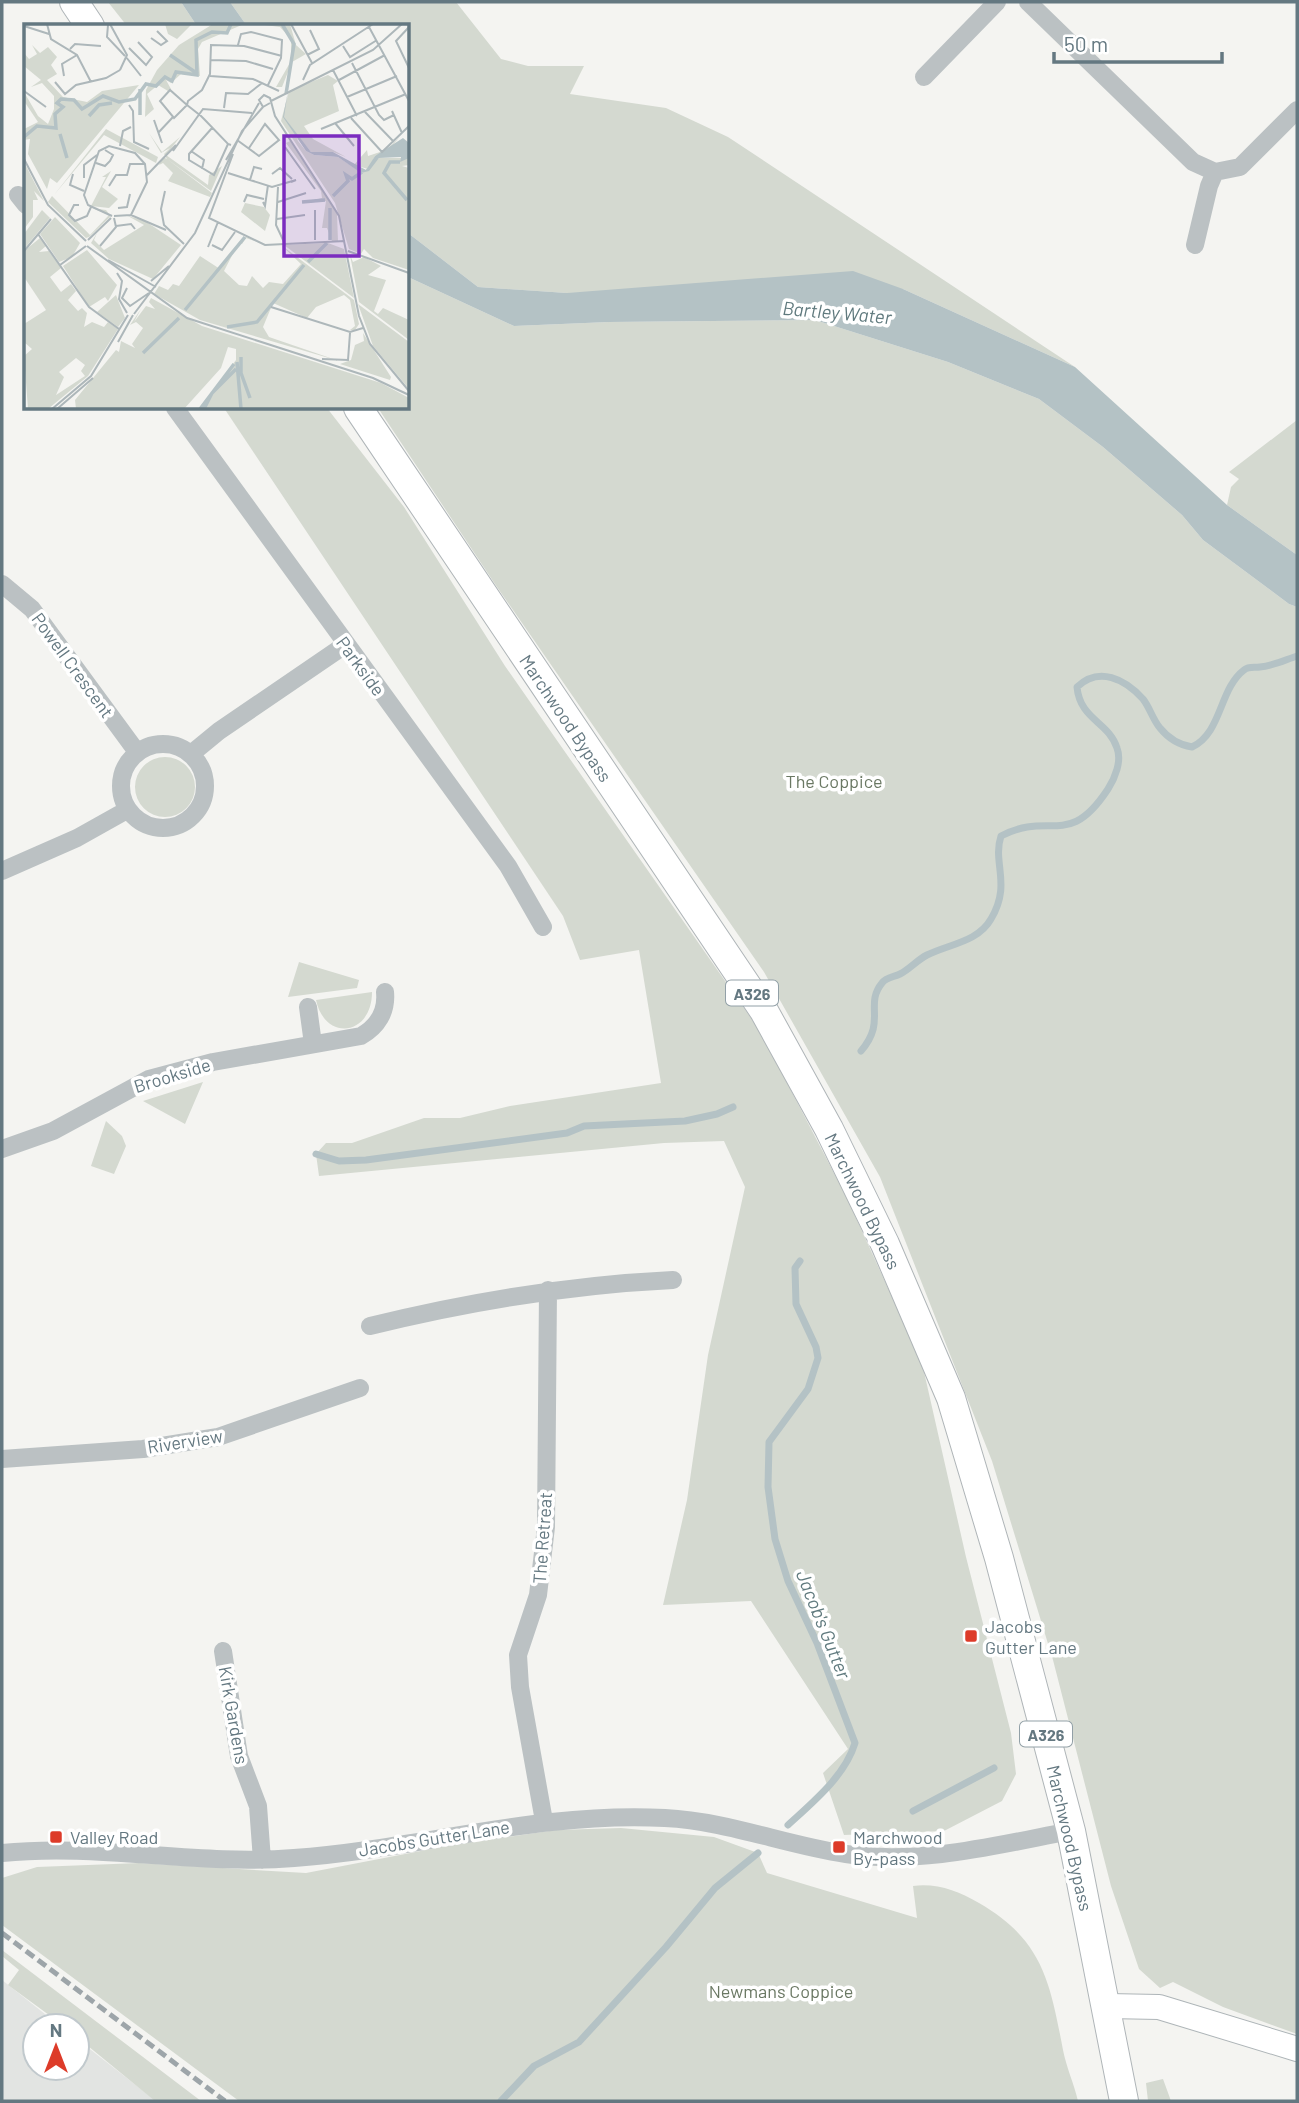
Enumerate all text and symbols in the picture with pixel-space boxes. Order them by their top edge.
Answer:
scale bar [1054,21,1222,65]
inset map [24,24,410,410]
text: 50 m [1064,31,1108,56]
water label: Bartley Water [782,296,894,328]
street label: Powell Crescent [27,608,119,722]
street label: Parkside [332,632,390,700]
street label: Marchwood Bypass [515,650,617,786]
park label: The Coppice [785,770,883,792]
road number: A326 [726,981,778,1006]
street label: Brookside [131,1053,213,1097]
street label: Marchwood Bypass [820,1129,906,1273]
street label: Riverview [146,1424,224,1458]
street label: The Retreat [528,1492,556,1584]
water label: Jacob's Gutter [792,1566,857,1683]
place label: Jacobs Gutter Lane [985,1615,1077,1658]
marker: Jacobs Gutter Lane [963,1628,979,1644]
street label: Kirk Gardens [215,1664,253,1766]
road number: A326 [1020,1722,1072,1746]
street label: Marchwood Bypass [1043,1763,1097,1913]
street label: Jacobs Gutter Lane [357,1815,511,1861]
place label: Valley Road [70,1826,158,1848]
place label: Marchwood By-pass [853,1826,943,1869]
marker: Valley Road [48,1829,64,1845]
marker: Marchwood By-pass [831,1839,847,1855]
park label: Newmans Coppice [709,1980,853,2002]
north arrow [21,2012,91,2082]
text: N [50,2018,62,2041]

